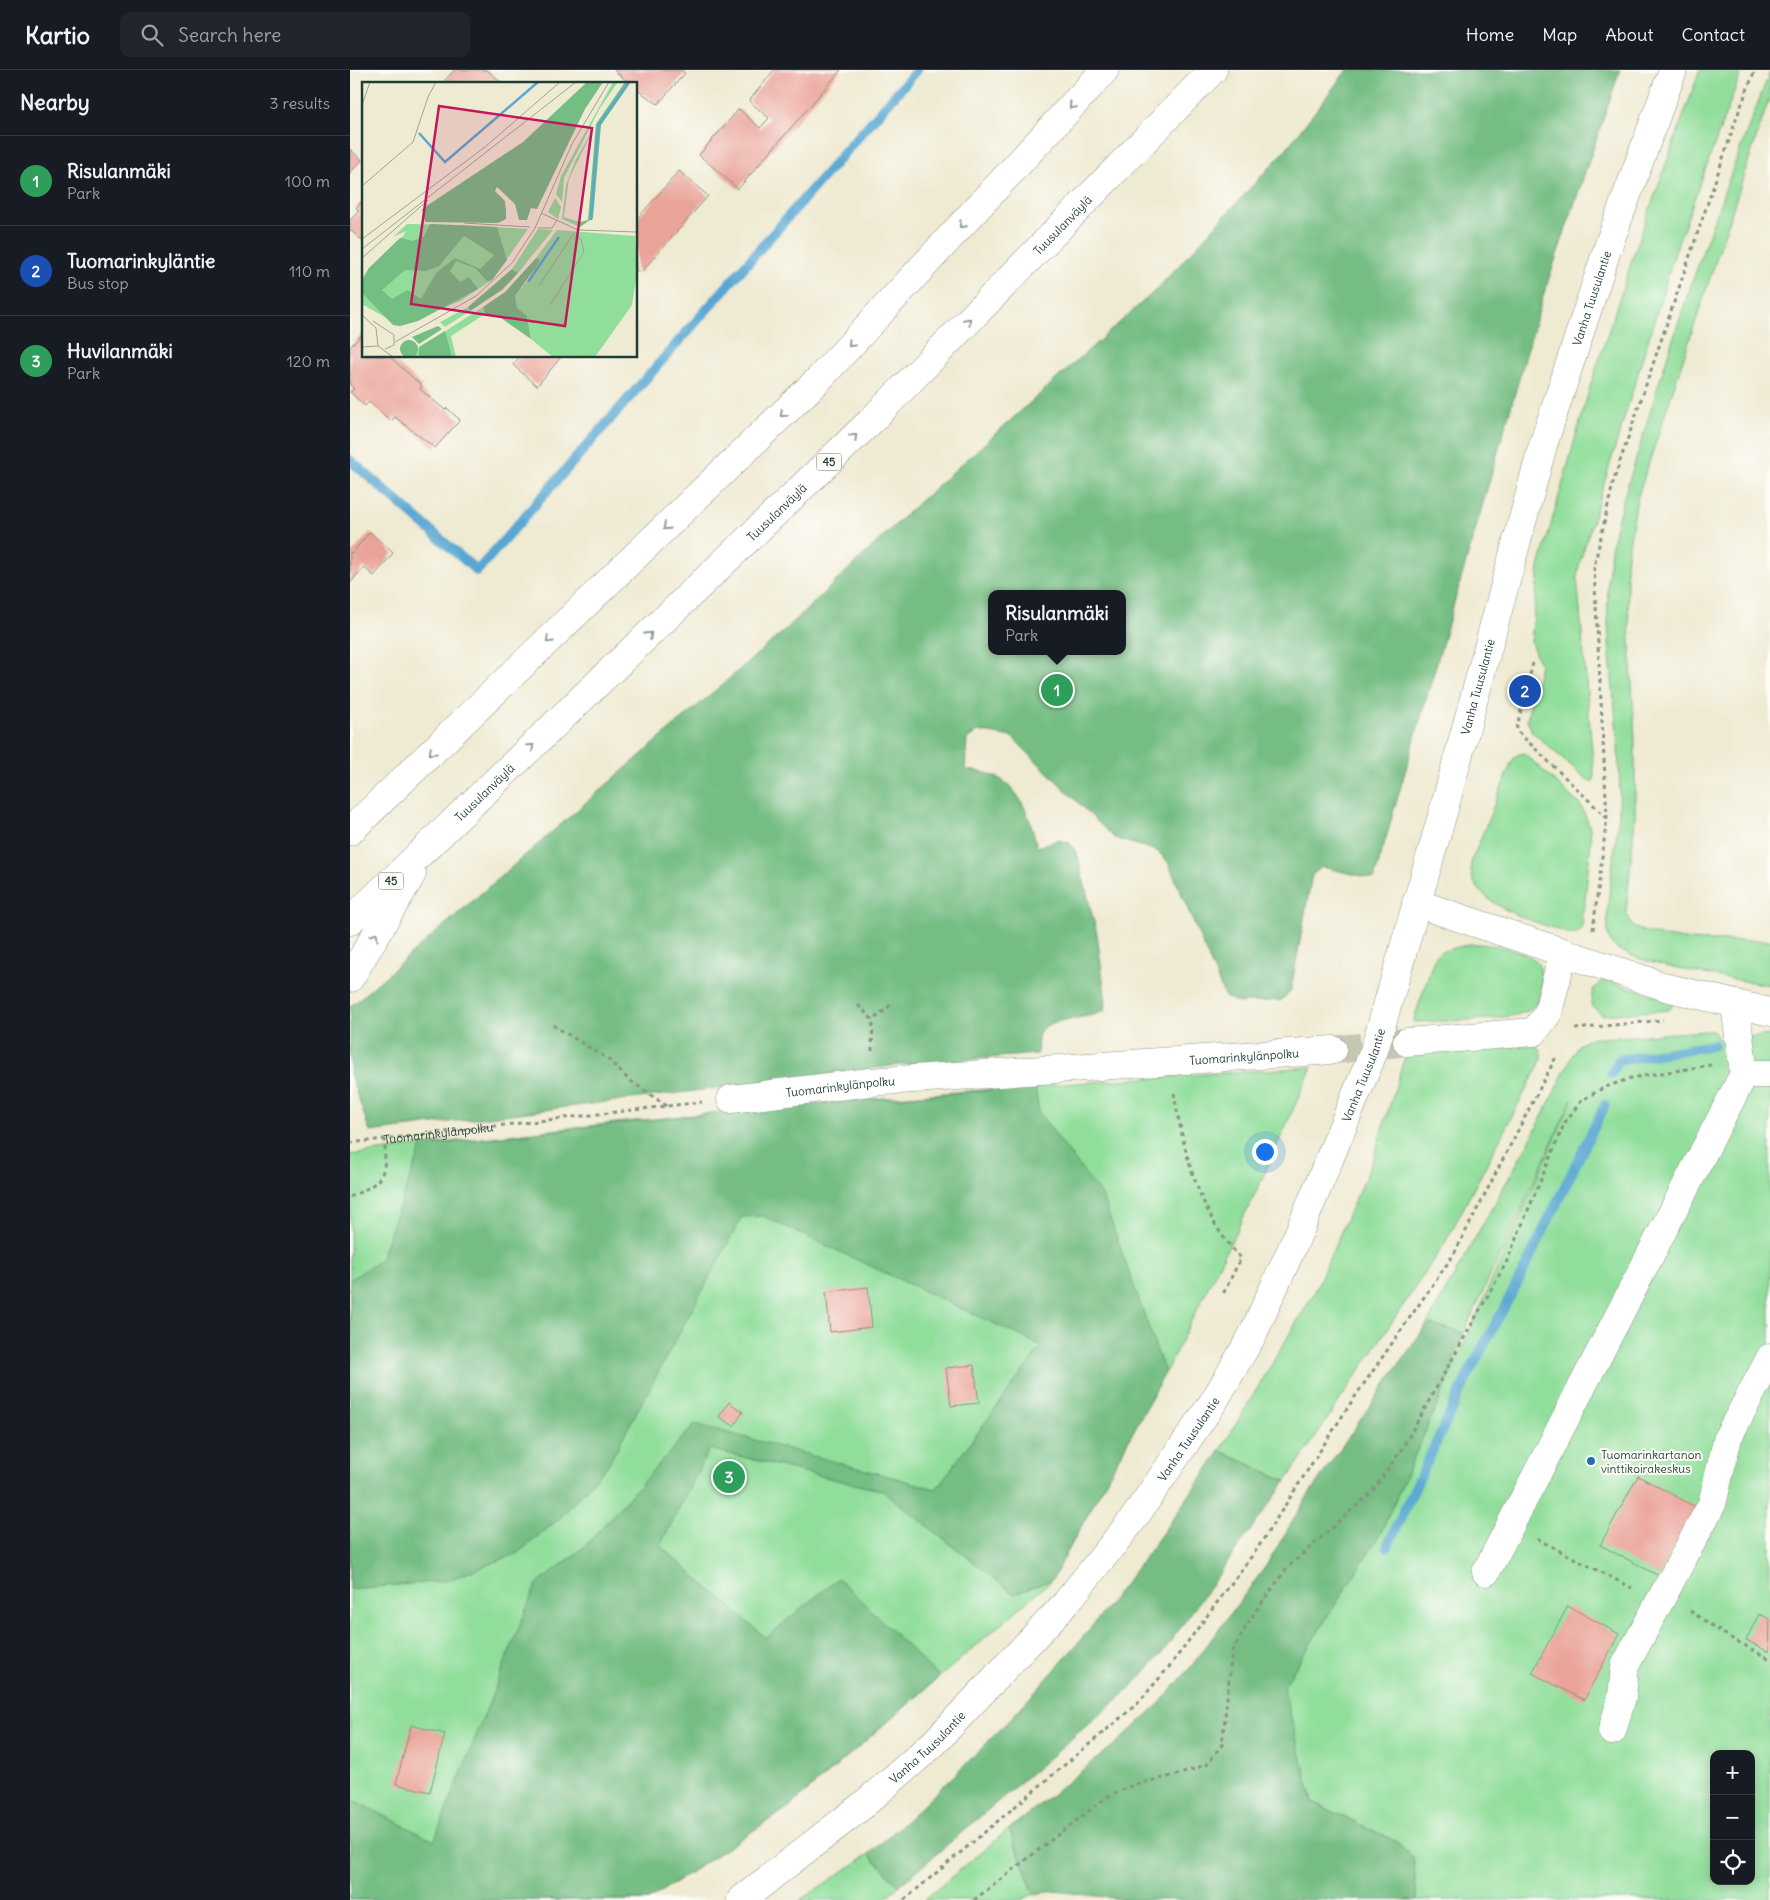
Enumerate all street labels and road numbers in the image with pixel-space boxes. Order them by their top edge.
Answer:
street label: Tuusulanväylä [1030,192,1095,258]
street label: Vanha Tuusulantie [1569,249,1614,347]
road number: 45 [816,454,842,471]
street label: Tuusulanväylä [743,480,810,544]
street label: Vanha Tuusulantie [1457,637,1497,736]
street label: Tuusulanväylä [451,760,517,824]
road number: 45 [378,872,404,889]
street label: Vanha Tuusulantie [1338,1027,1388,1124]
street label: Tuomarinkylänpolku [1189,1045,1299,1067]
street label: Tuomarinkylänpolku [785,1073,895,1100]
street label: Tuomarinkylänpolku [383,1119,494,1147]
street label: Vanha Tuusulantie [1154,1394,1222,1484]
street label: Vanha Tuusulantie [886,1708,968,1786]

